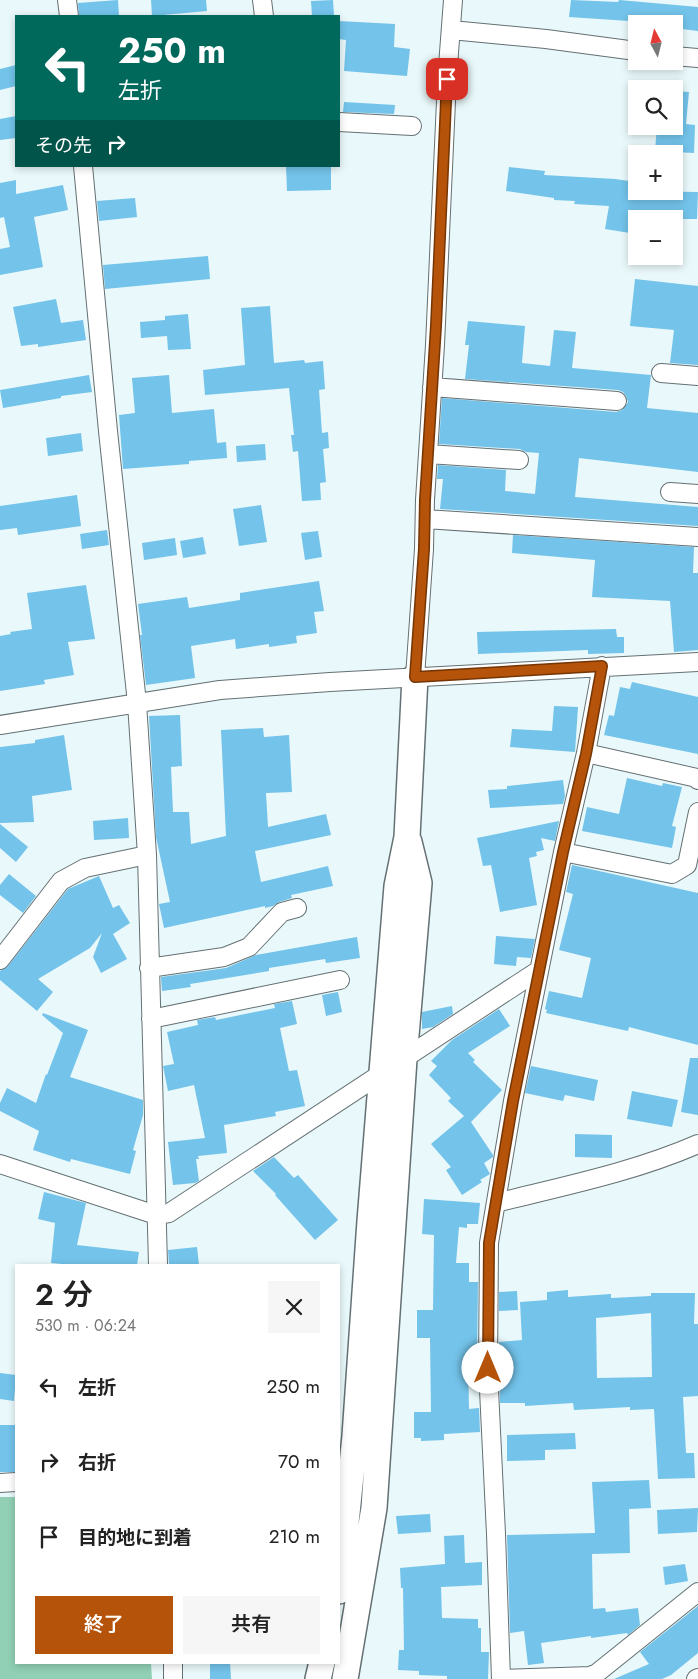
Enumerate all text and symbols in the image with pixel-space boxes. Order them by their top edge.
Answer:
north arrow [628,15,682,70]
map controls [628,15,683,265]
text: 250 m [118,26,226,76]
icon: left [35,35,100,100]
pin [426,58,468,100]
icon: arrive [433,65,461,93]
text: 左折 [118,74,162,106]
button: search [628,80,683,135]
icon: right [102,130,130,158]
text: その先 [35,132,92,159]
button: + [628,145,683,200]
button: − [628,210,683,265]
text: 2 分 [35,1273,93,1316]
button: close [268,1281,320,1333]
text: 530 m · 06:24 [35,1314,136,1337]
position arrow [461,1341,513,1393]
icon: left [35,1373,63,1401]
text: 250 m [267,1373,320,1400]
text: 左折 [78,1374,116,1401]
icon: right [35,1448,63,1476]
text: 70 m [278,1448,320,1475]
text: 右折 [78,1449,116,1476]
icon: arrive [35,1523,63,1551]
text: 210 m [269,1523,320,1550]
text: 目的地に到着 [78,1524,192,1551]
button: 終了 [35,1596,173,1654]
button: 共有 [183,1596,320,1654]

